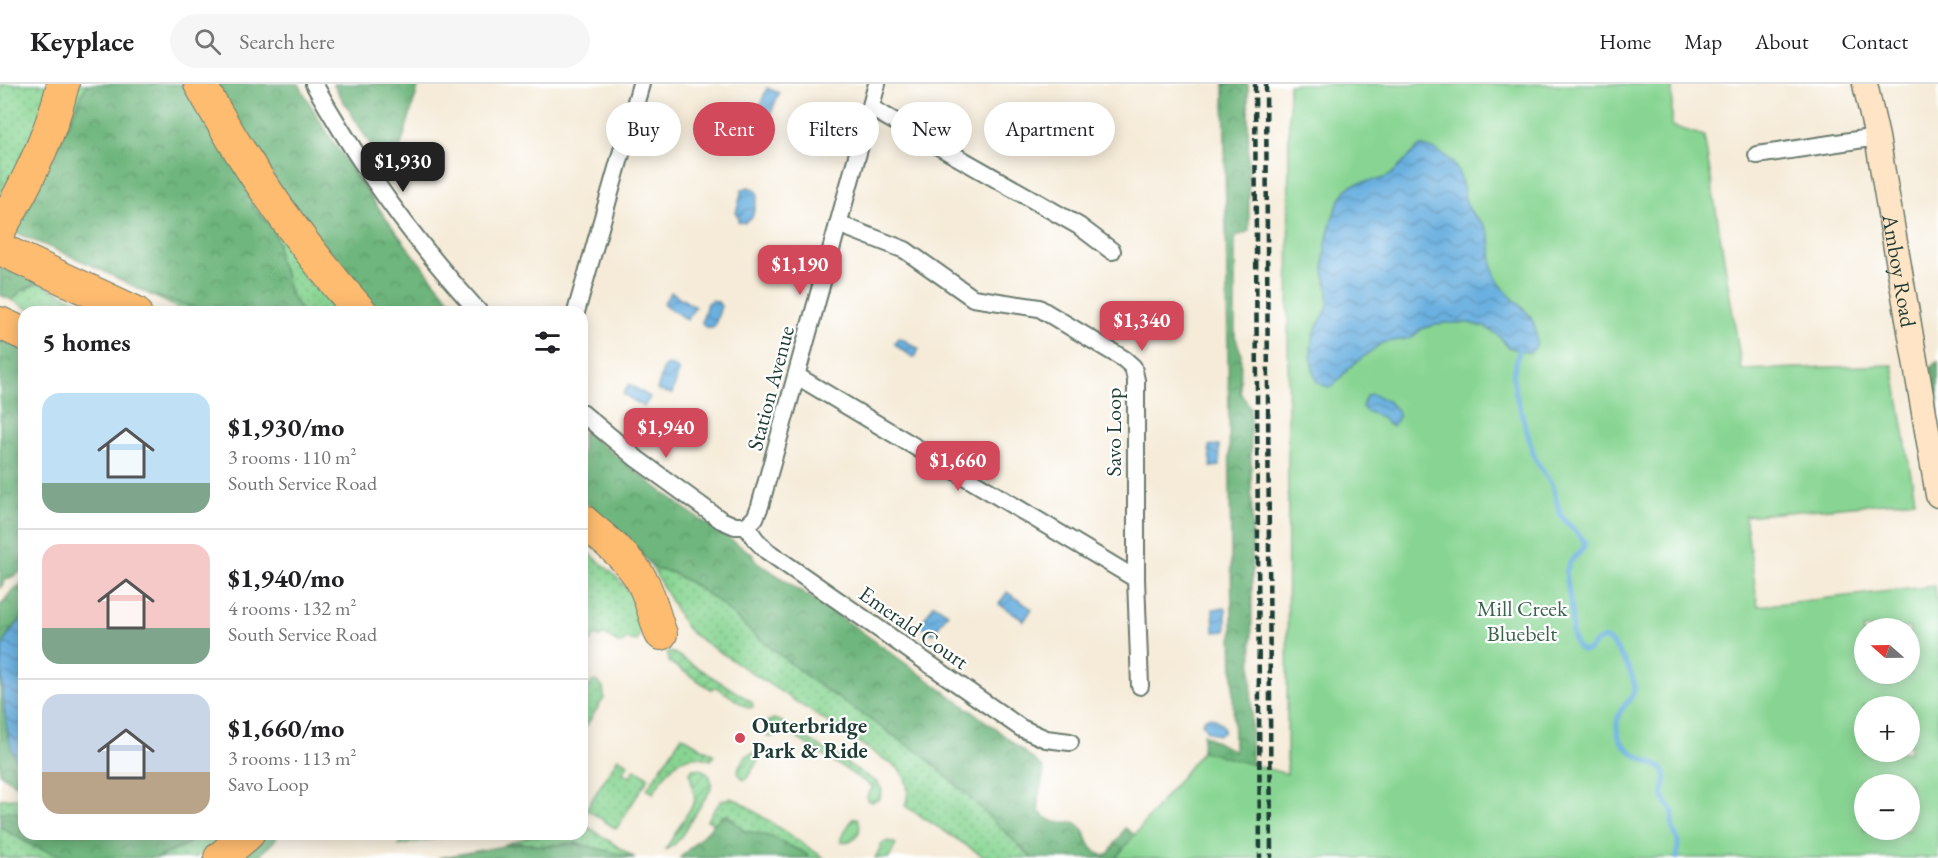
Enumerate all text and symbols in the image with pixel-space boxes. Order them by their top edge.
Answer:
search box [170,14,590,68]
text: Keyplace [30,23,134,59]
icon: search [191,25,224,58]
text: Search here [239,27,335,56]
text: Home [1599,28,1651,55]
text: Map [1684,28,1722,55]
text: About [1755,28,1808,55]
text: Contact [1841,28,1908,55]
chip: Buy [606,102,681,156]
chip: Rent [693,102,775,156]
chip: Filters [787,102,879,156]
chip: New [891,102,972,156]
chip: Apartment [984,102,1115,156]
pin: $1,930 [354,142,452,193]
text: $1,930 [375,148,431,174]
street label: Amboy Road [1875,211,1923,330]
pin: $1,190 [751,245,849,296]
text: $1,190 [772,251,828,277]
pin: $1,340 [1093,301,1191,352]
text: $1,340 [1114,307,1170,333]
street label: Station Avenue [740,322,801,454]
text: 5 homes [42,325,131,359]
icon: filters [531,326,564,359]
street label: Savo Loop [1099,388,1128,477]
pin: $1,940 [617,408,715,459]
text: $1,930/mo [228,410,344,444]
text: $1,940 [638,414,694,440]
icon: home [90,417,162,489]
pin: $1,660 [909,441,1007,492]
text: 3 rooms · 110 m² [228,444,356,470]
text: $1,660 [930,447,986,473]
text: South Service Road [228,470,377,496]
text: $1,940/mo [228,561,344,595]
icon: home [90,568,162,640]
street label: Emerald Court [853,579,974,676]
park label: Mill Creek Bluebelt [1477,594,1568,648]
text: 4 rooms · 132 m² [228,595,356,621]
north arrow [1854,618,1920,684]
map controls [1854,618,1920,840]
text: South Service Road [228,621,377,647]
button: + [1854,696,1920,762]
text: $1,660/mo [228,711,344,745]
place label: Outerbridge Park & Ride [752,711,868,765]
icon: home [90,718,162,790]
marker: Outerbridge Park & Ride [733,731,747,745]
text: 3 rooms · 113 m² [228,745,356,771]
text: Savo Loop [228,771,309,797]
button: − [1854,774,1920,840]

